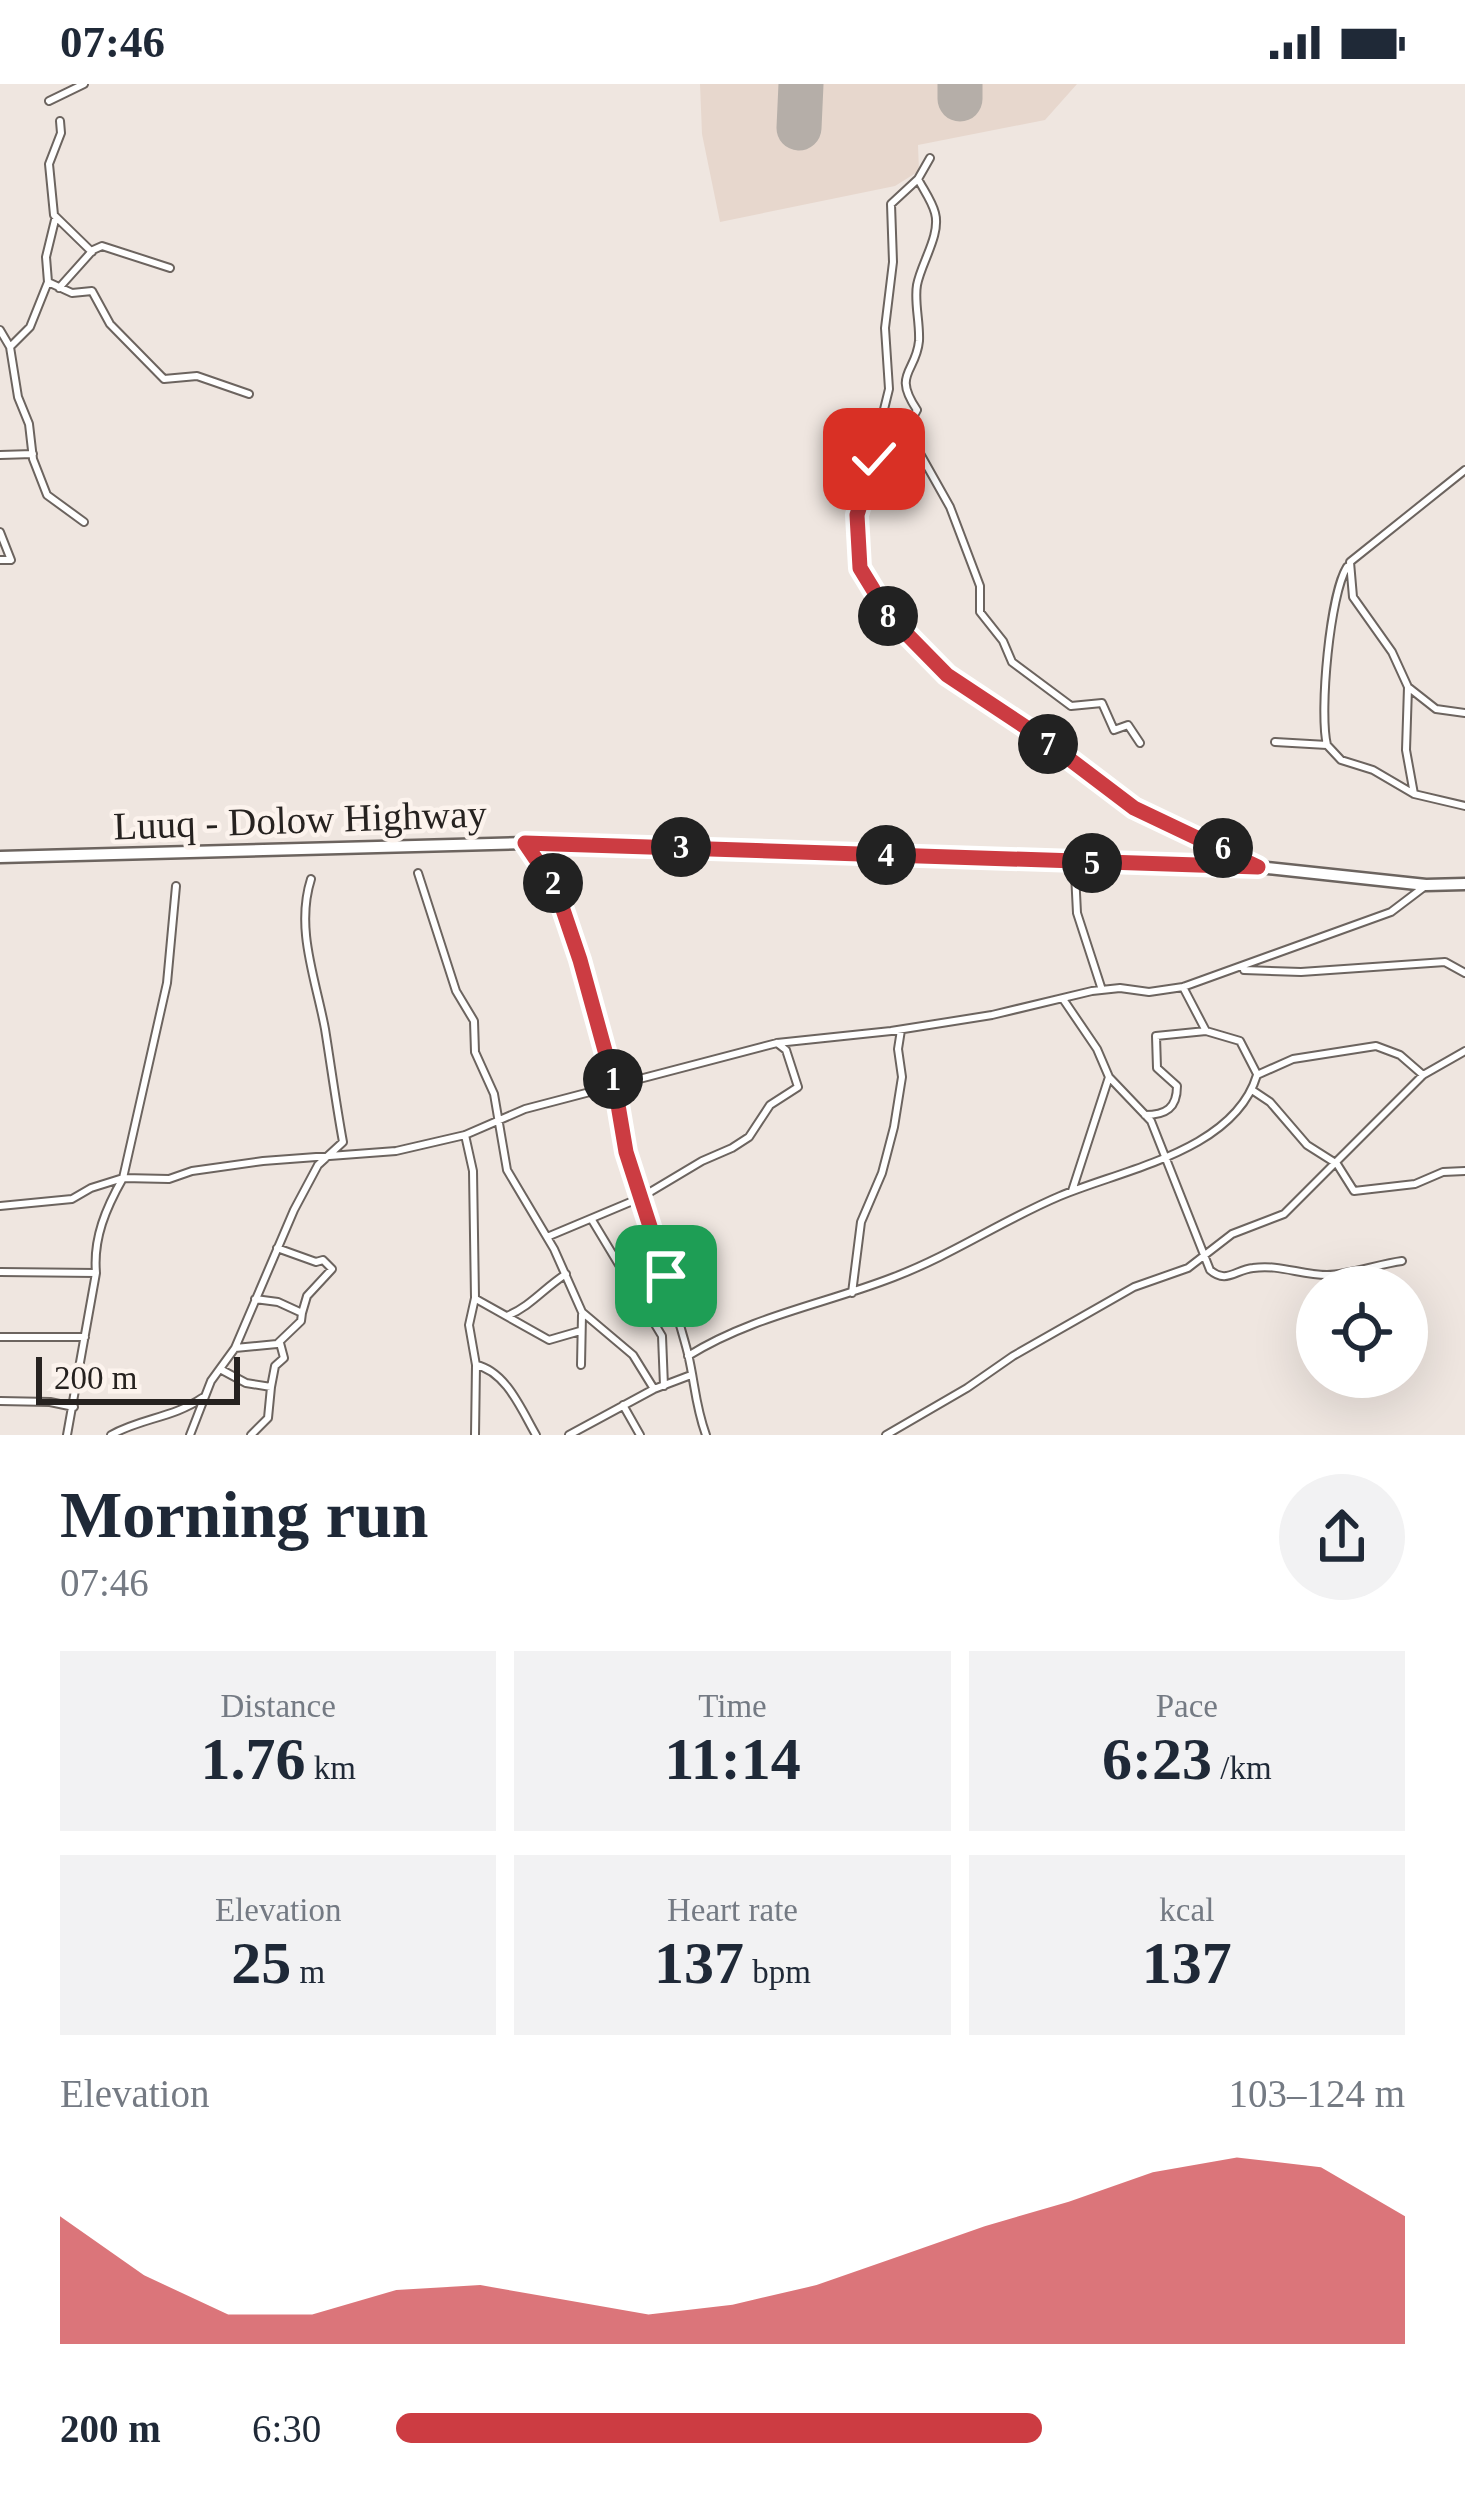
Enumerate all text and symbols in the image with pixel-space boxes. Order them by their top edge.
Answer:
text: 07:46 [60,17,165,67]
pin [823,408,925,510]
icon: check [841,426,907,492]
pin: 8 [858,586,918,646]
text: 8 [880,598,896,634]
pin: 7 [1018,714,1078,774]
text: 7 [1040,726,1056,762]
street label: Luuq - Dolow Highway [113,791,488,849]
pin: 3 [651,817,711,877]
pin: 6 [1193,818,1253,878]
pin: 4 [856,825,916,885]
text: 3 [673,829,689,865]
text: 6 [1215,830,1231,866]
pin: 5 [1062,833,1122,893]
text: 4 [878,837,894,873]
text: 5 [1084,845,1100,881]
pin: 2 [523,853,583,913]
text: 2 [545,865,561,901]
pin: 1 [583,1049,643,1109]
text: 1 [605,1061,621,1097]
pin [615,1225,717,1327]
icon: arrive [633,1243,699,1309]
map controls [1296,1266,1428,1398]
button: locate [1296,1266,1428,1398]
scale bar [36,1351,240,1404]
text: 200 m [54,1360,137,1396]
button: share [1279,1474,1405,1600]
text: Morning run [60,1478,429,1551]
text: 07:46 [60,1561,149,1604]
text: Distance [220,1688,336,1724]
text: Time [698,1688,767,1724]
text: Pace [1156,1688,1218,1724]
text: 1.76 [200,1726,305,1792]
text: 11:14 [664,1726,801,1792]
text: 6:23 [1102,1726,1212,1792]
text: km [305,1750,356,1786]
text: /km [1212,1750,1272,1786]
text: Elevation [215,1892,341,1928]
text: Heart rate [667,1892,798,1928]
text: kcal [1159,1892,1214,1928]
text: 25 [231,1930,291,1996]
text: 137 [654,1930,744,1996]
text: 137 [1142,1930,1232,1996]
text: m [291,1954,325,1990]
text: bpm [744,1954,811,1990]
text: Elevation [60,2072,209,2115]
text: 103–124 m [1228,2072,1405,2115]
text: 200 m [60,2407,161,2450]
text: 6:30 [252,2407,321,2450]

